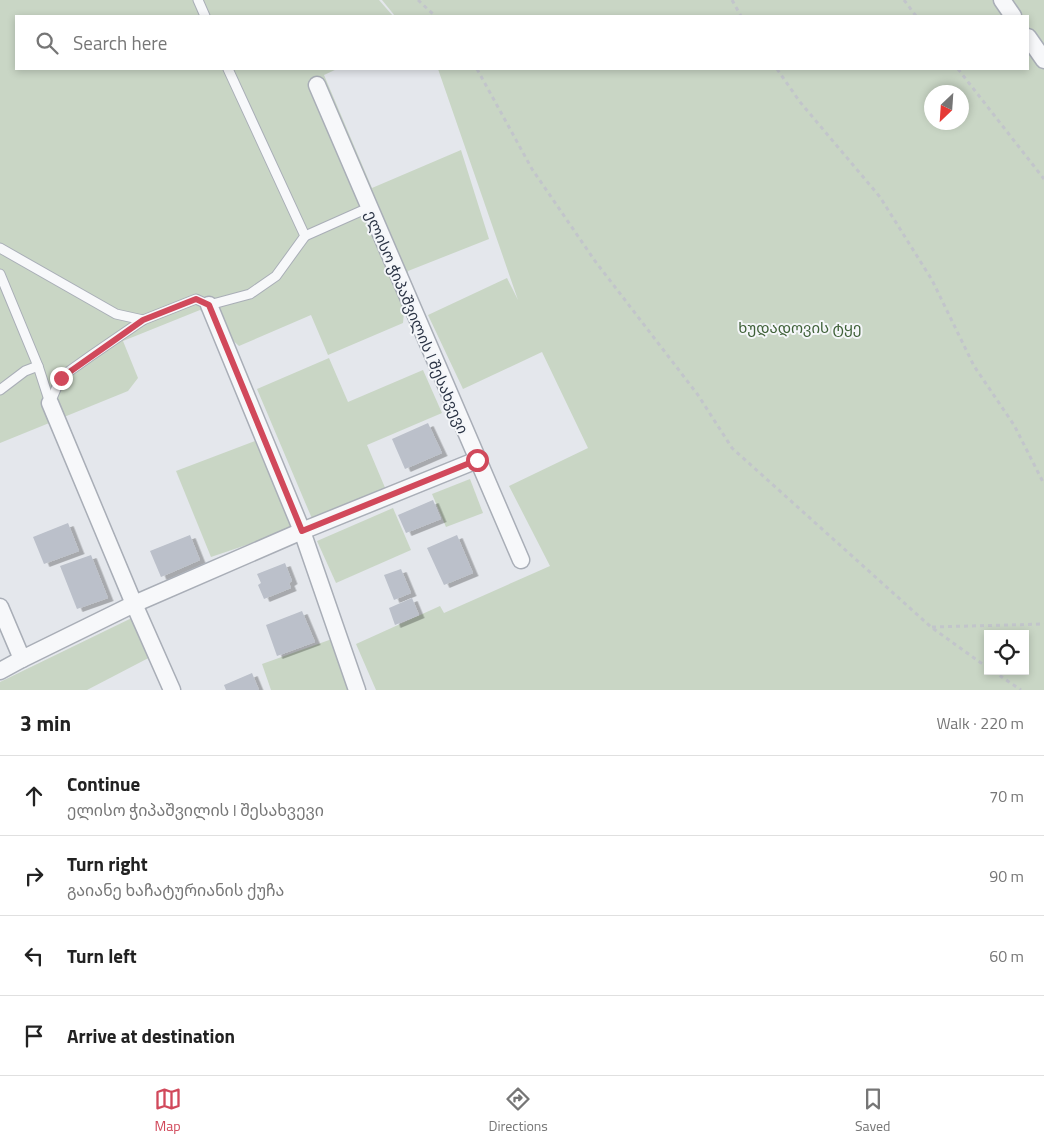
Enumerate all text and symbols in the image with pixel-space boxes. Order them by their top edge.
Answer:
search box [15,15,1029,70]
text: Search here [73,28,167,57]
icon: search [33,29,61,57]
north arrow [924,85,969,130]
street label: ელისო ჭიპაშვილის I შესახვევი [359,207,475,437]
park label: ხუდადოვის ტყე [738,316,862,339]
route end [50,367,73,390]
route start [466,449,489,472]
map controls [984,630,1029,675]
button: locate [984,630,1029,675]
text: 3 min [20,707,71,739]
text: Walk · 220 m [936,711,1024,735]
text: Continue [67,769,140,798]
icon: ahead [20,782,48,810]
text: 70 m [989,784,1024,808]
text: ელისო ჭიპაშვილის I შესახვევი [67,798,324,822]
text: Turn right [67,849,148,878]
icon: right [20,862,48,890]
text: 90 m [989,864,1024,888]
text: გაიანე ხაჩატურიანის ქუჩა [67,878,284,902]
text: Turn left [67,941,137,970]
icon: left [20,942,48,970]
text: 60 m [989,944,1024,968]
text: Arrive at destination [67,1021,235,1050]
icon: arrive [20,1022,48,1050]
tab: Map [154,1085,182,1136]
tab: Directions [489,1085,548,1136]
tab: Saved [855,1085,891,1136]

